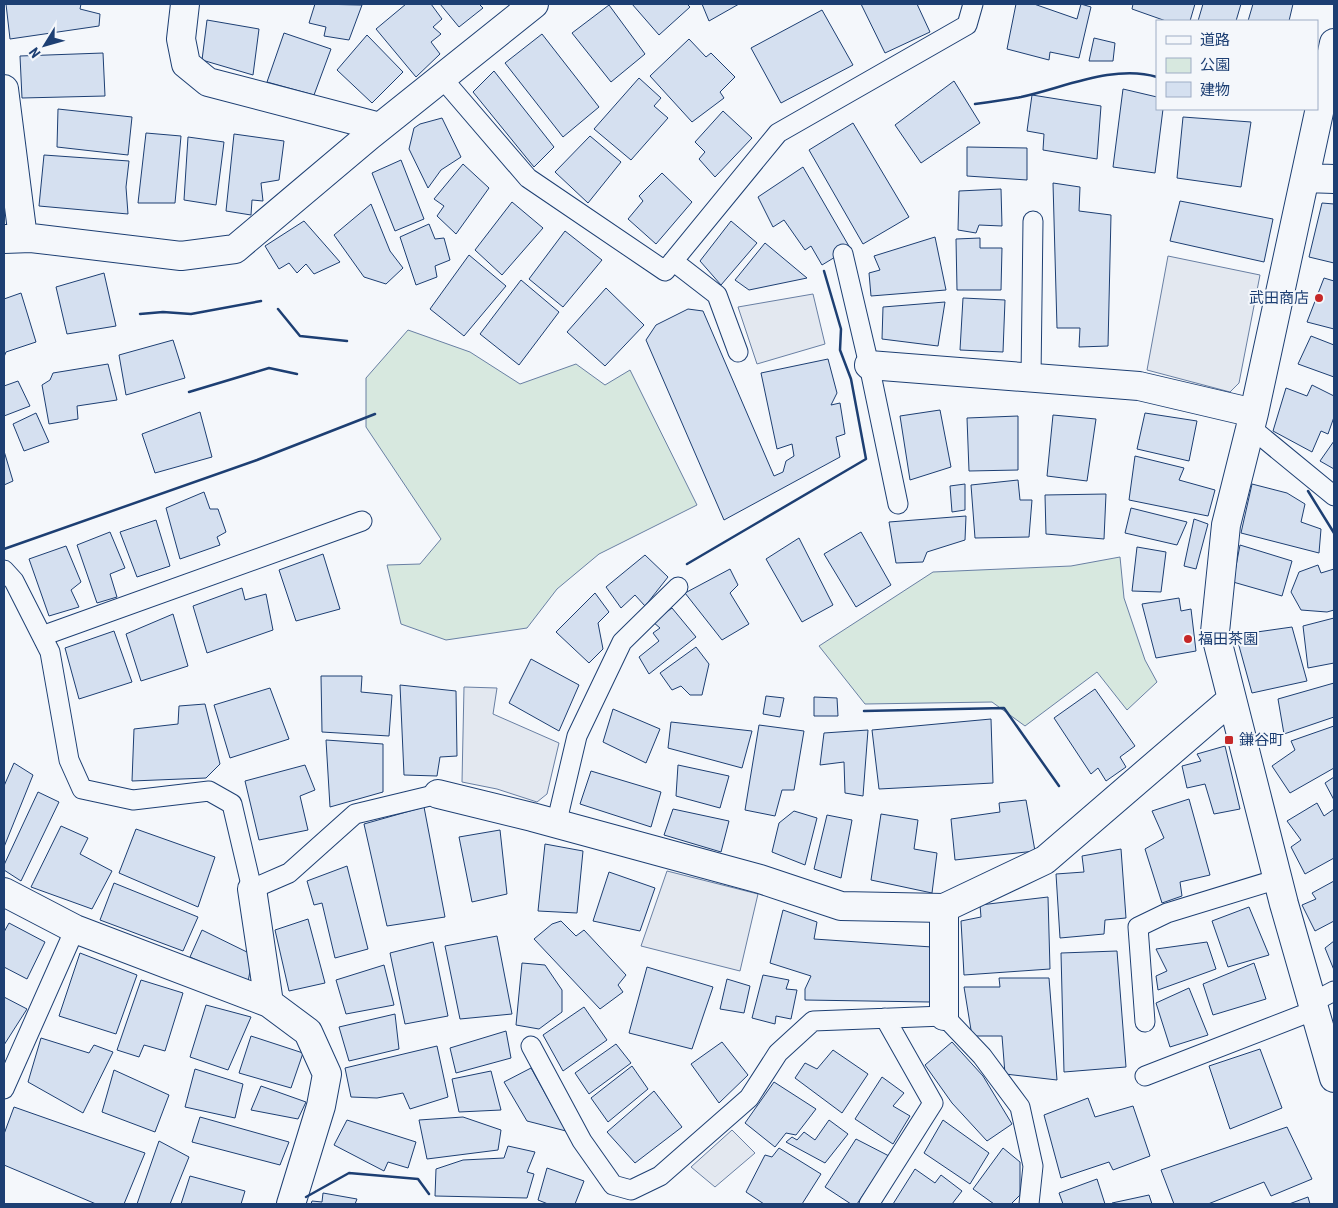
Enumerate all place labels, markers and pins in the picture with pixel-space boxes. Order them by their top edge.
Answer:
place label: 武田商店 [1249,289,1309,307]
marker: 武田商店 [1313,292,1325,304]
place label: 福田茶園 [1198,630,1258,648]
marker: 福田茶園 [1182,633,1194,645]
place label: 鎌谷町 [1239,731,1284,749]
marker: 鎌谷町 [1223,734,1235,746]

